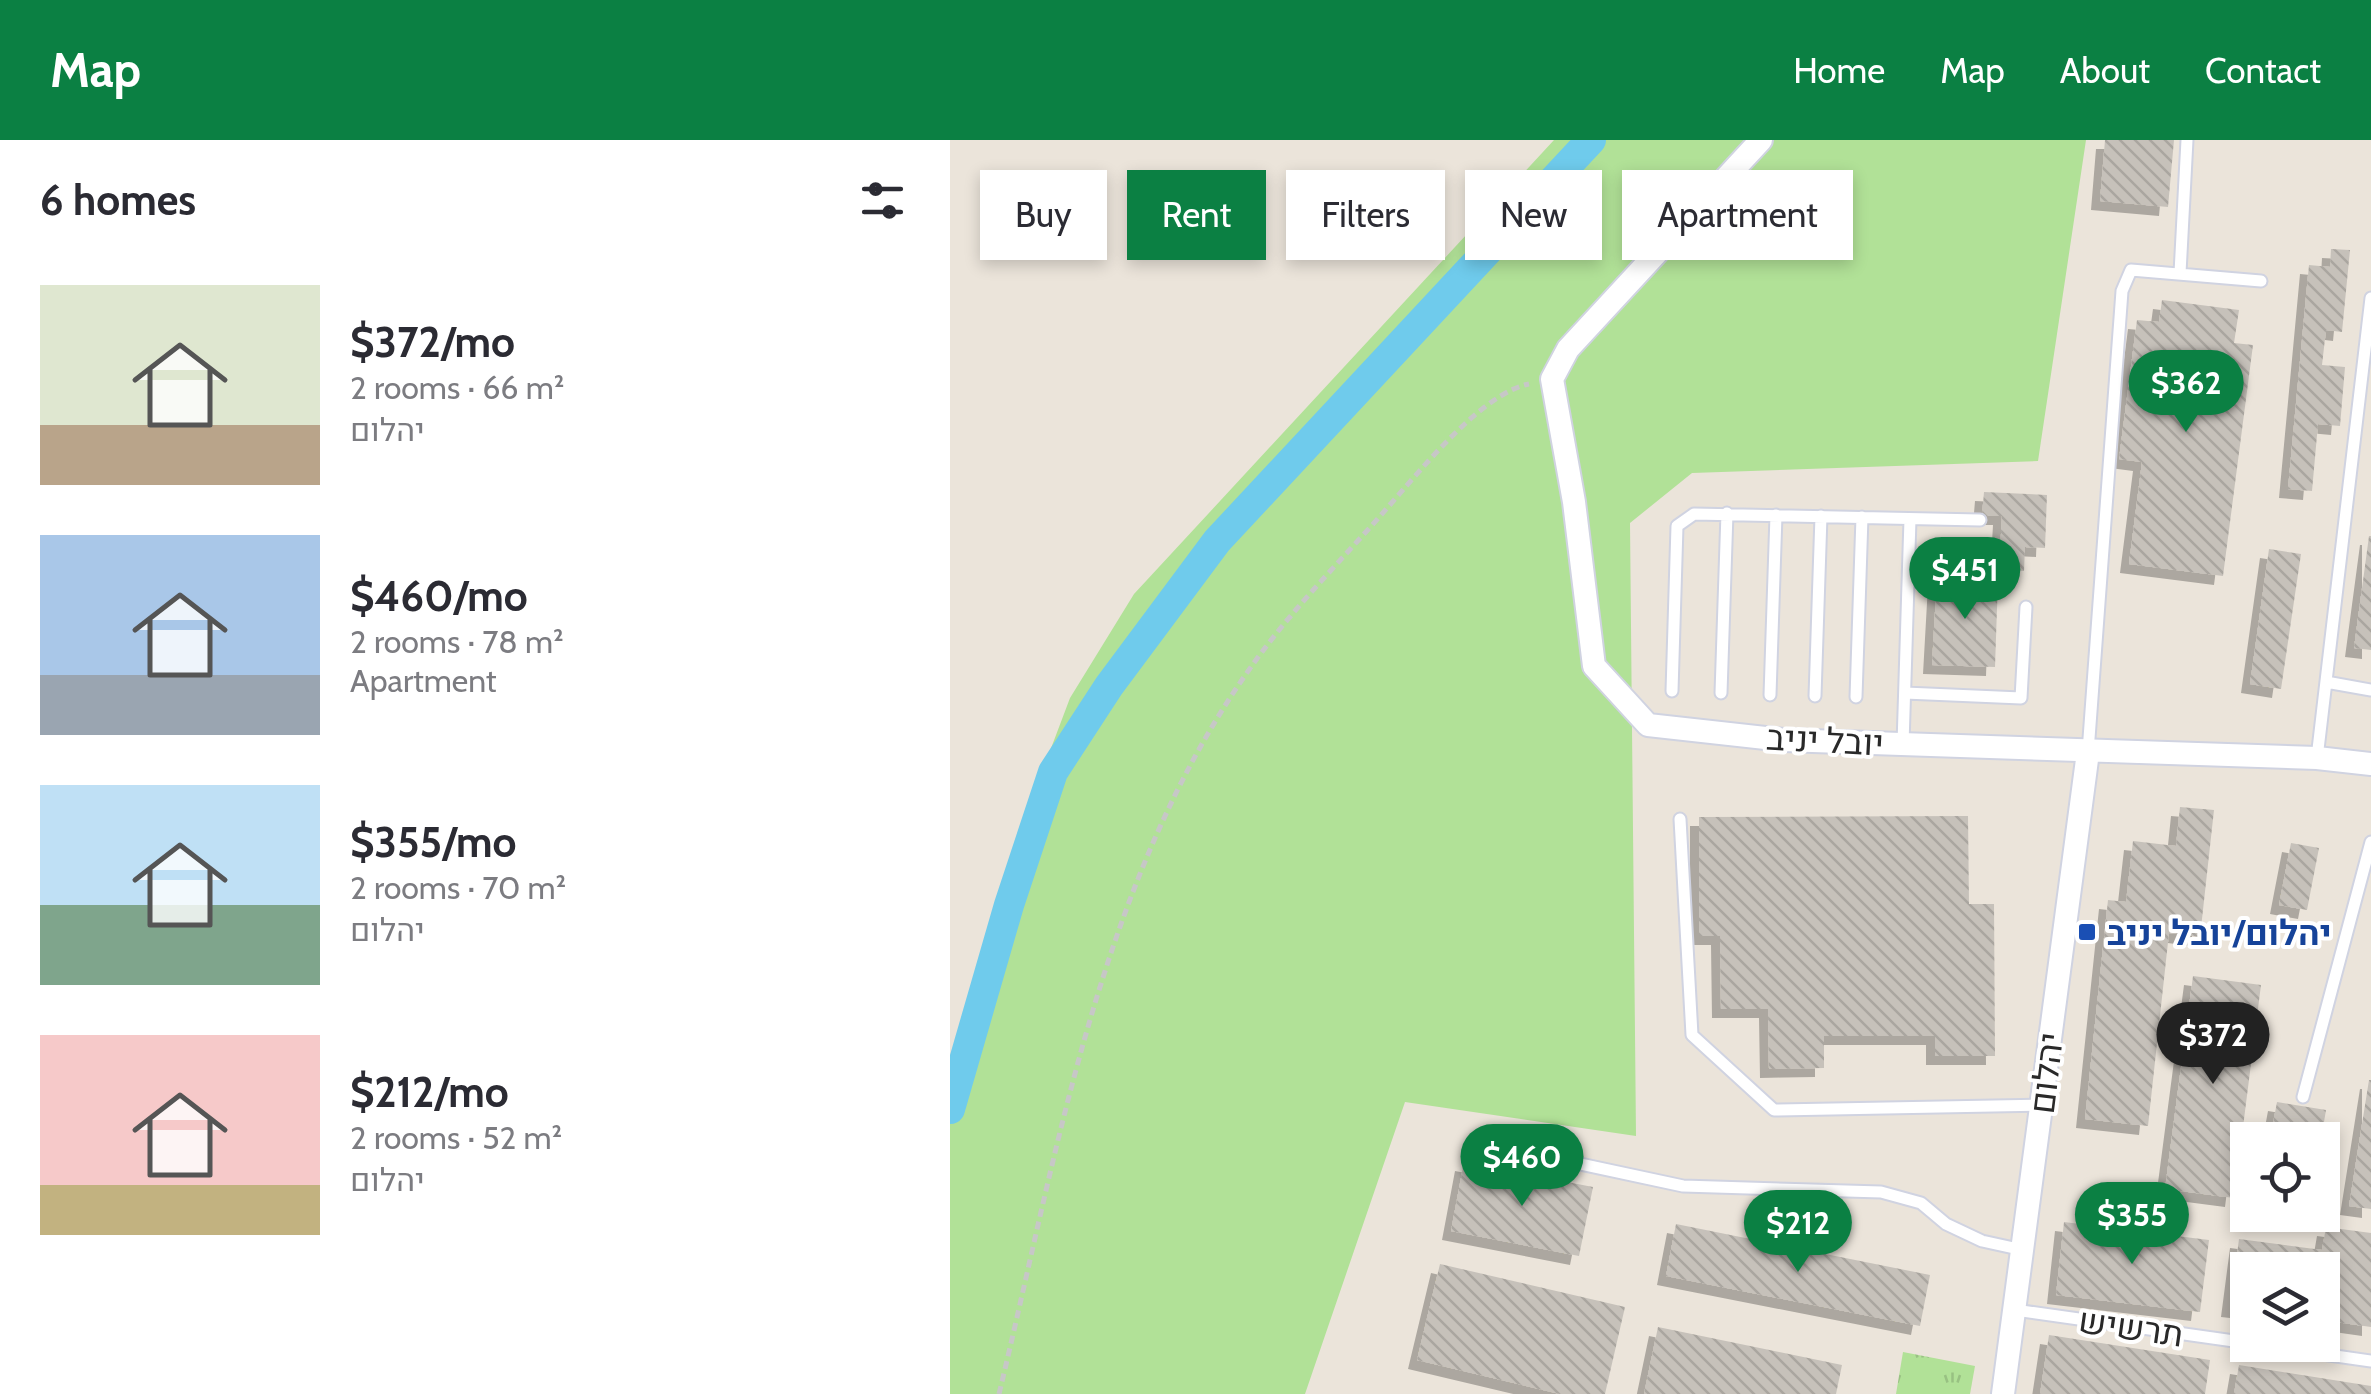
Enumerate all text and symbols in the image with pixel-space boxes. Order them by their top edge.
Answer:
text: Map [50,41,141,99]
text: Home [1793,49,1885,92]
text: Map [1940,49,2005,92]
text: About [2060,49,2150,92]
text: Contact [2205,49,2321,92]
chip: Buy [980,170,1107,260]
chip: Rent [1127,170,1266,260]
chip: Filters [1286,170,1445,260]
chip: New [1465,170,1602,260]
chip: Apartment [1622,170,1853,260]
icon: filters [855,173,910,228]
text: 6 homes [40,174,196,226]
text: $372/mo [350,316,515,368]
icon: home [120,325,240,445]
pin: $362 [2127,350,2245,435]
text: $362 [2151,363,2221,402]
text: 2 rooms · 66 m² [350,368,564,407]
text: יהלום [350,410,425,449]
pin: $451 [1906,537,2024,622]
text: $451 [1931,550,1999,589]
text: $460/mo [350,570,528,622]
icon: home [120,575,240,695]
text: 2 rooms · 78 m² [350,622,564,661]
text: Apartment [350,661,497,700]
street label: יובל יניב [1765,715,1885,765]
text: $355/mo [350,816,517,868]
icon: home [120,825,240,945]
text: 2 rooms · 70 m² [350,868,566,907]
text: יהלום [350,910,425,949]
place label: יהלום/יובל יניב [2107,911,2332,954]
marker: יהלום/יובל יניב [2076,921,2098,943]
pin: $372 [2154,1002,2272,1087]
text: $372 [2178,1015,2248,1054]
street label: יהלום [2020,1030,2072,1116]
text: $212/mo [350,1066,509,1118]
icon: home [120,1075,240,1195]
text: 2 rooms · 52 m² [350,1118,562,1157]
map controls [2230,1122,2340,1362]
button: locate [2230,1122,2340,1232]
pin: $460 [1463,1124,1581,1209]
text: $460 [1482,1137,1562,1176]
text: יהלום [350,1160,425,1199]
pin: $355 [2073,1182,2191,1267]
pin: $212 [1739,1190,1857,1275]
text: $355 [2097,1195,2167,1234]
text: $212 [1766,1203,1830,1242]
button: layers [2230,1252,2340,1362]
street label: תרשיש [2076,1298,2186,1356]

